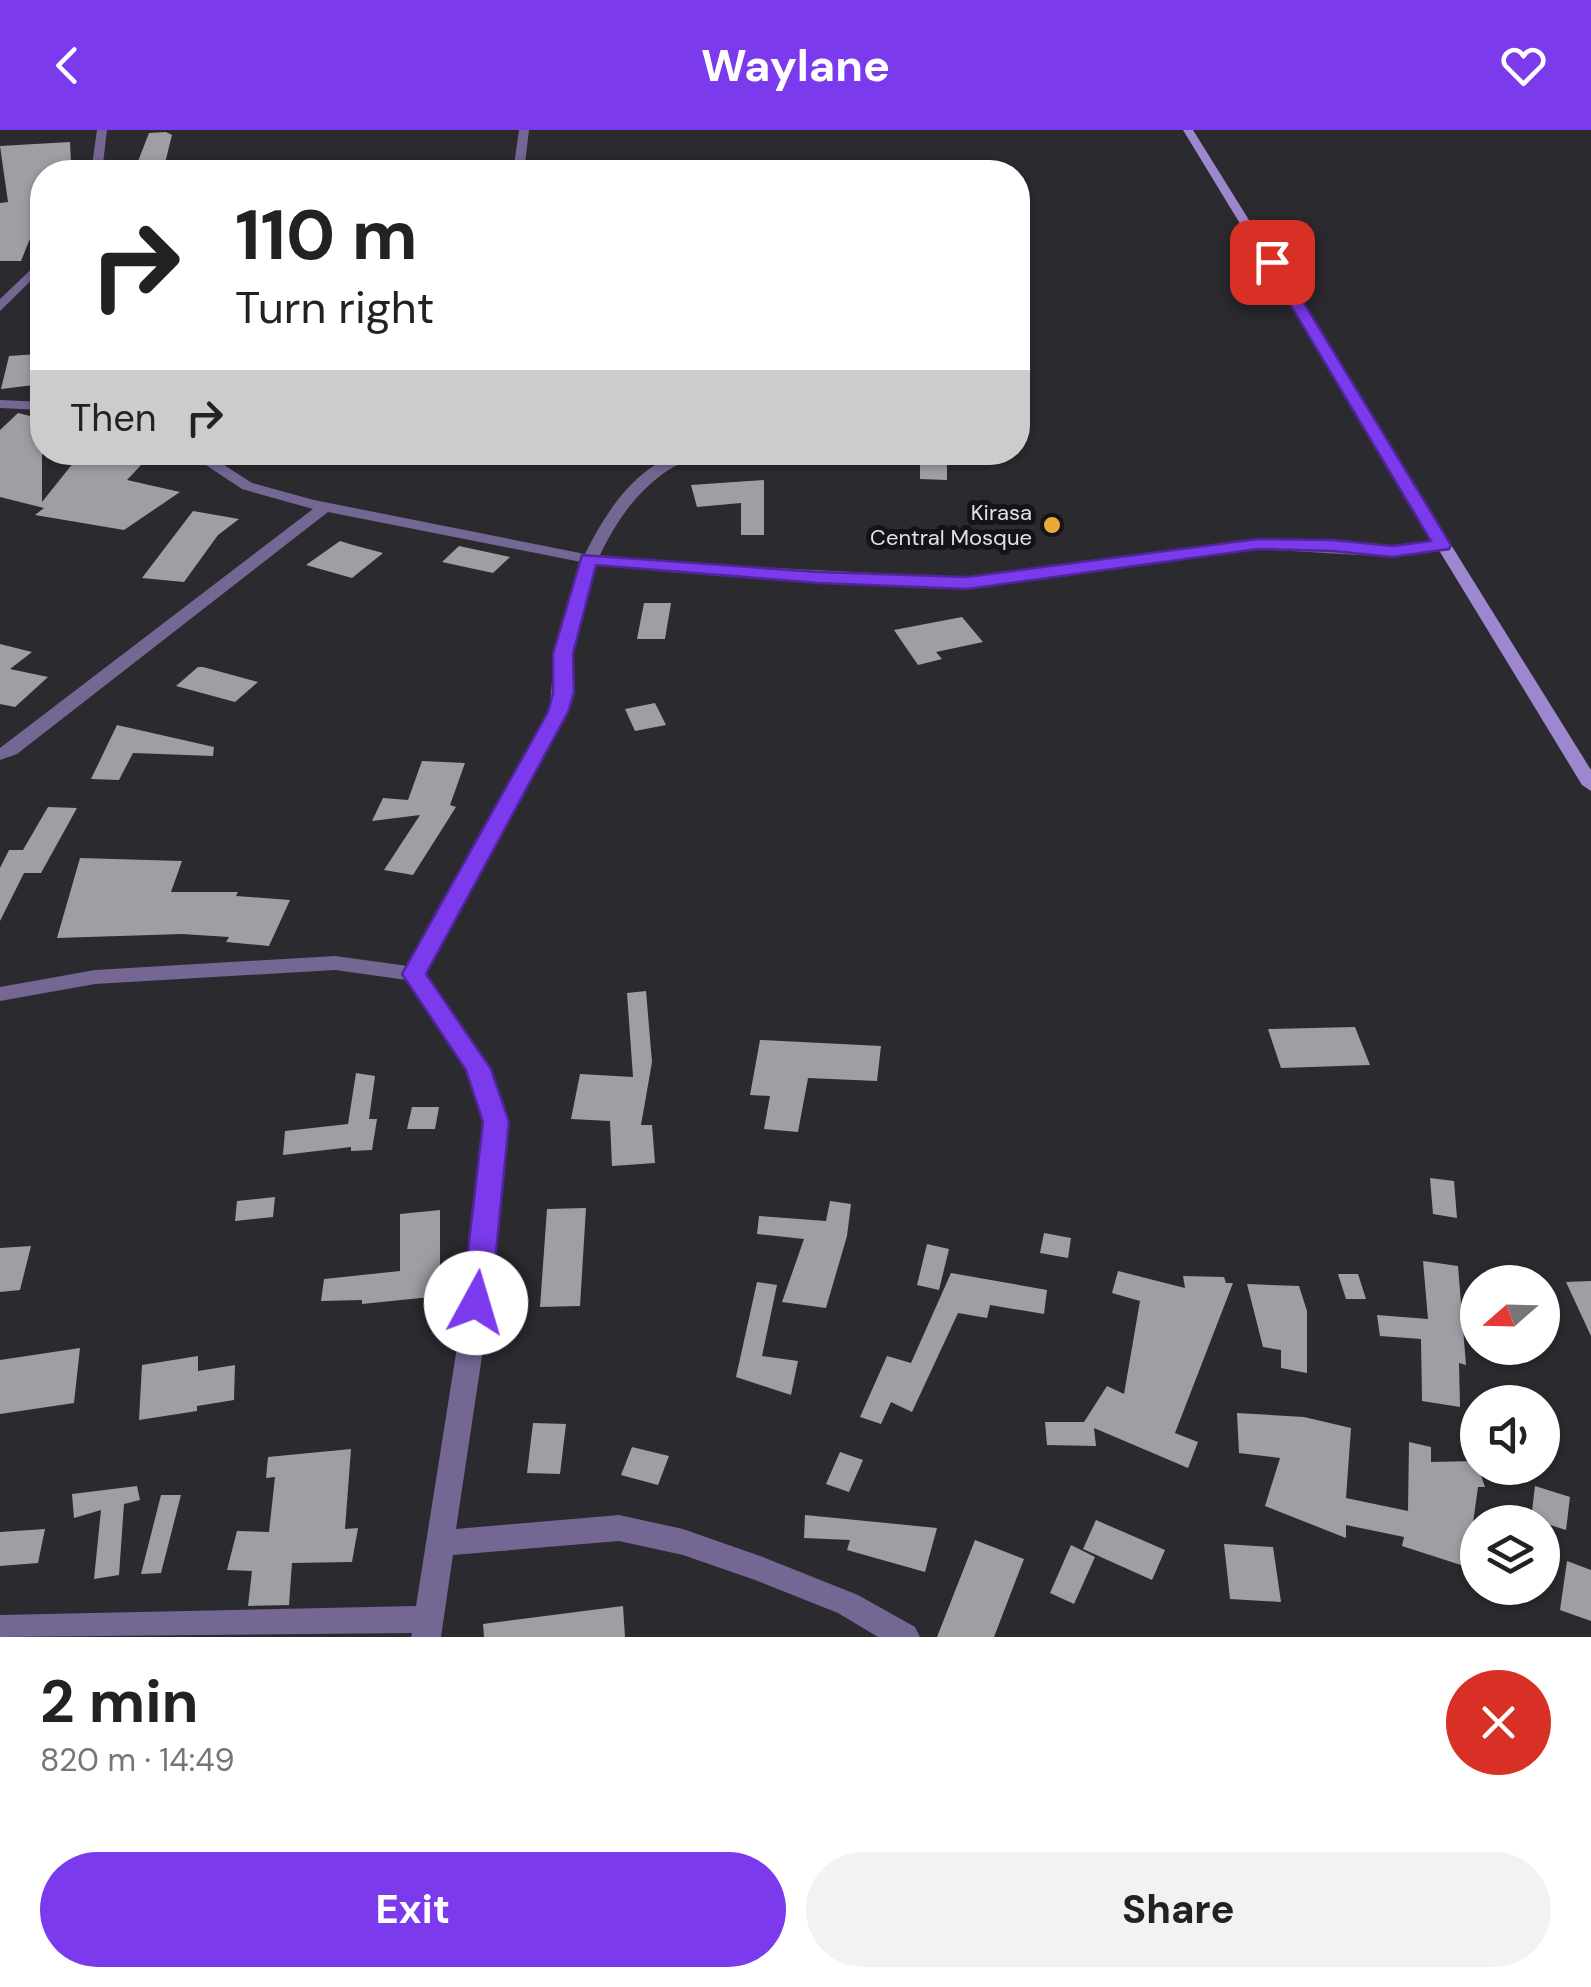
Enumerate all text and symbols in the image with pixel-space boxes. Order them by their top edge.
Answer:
text: Waylane [701,36,890,95]
icon: back [40,38,95,93]
icon: heart [1496,38,1551,93]
text: 110 m [235,190,418,281]
icon: right [70,200,200,330]
pin [1230,220,1315,305]
icon: arrive [1245,235,1300,290]
text: Turn right [235,278,434,337]
icon: right [177,390,232,445]
text: Then [70,393,157,443]
place label: Kirasa Central Mosque [870,498,1032,552]
marker: Kirasa Central Mosque [1041,514,1063,536]
position arrow [424,1251,528,1355]
north arrow [1460,1265,1560,1365]
map controls [1460,1265,1560,1605]
button: sound [1460,1385,1560,1485]
button: layers [1460,1505,1560,1605]
text: 2 min [40,1662,199,1741]
button: close [1446,1670,1551,1775]
text: 820 m · 14:49 [40,1739,235,1781]
button: Exit [40,1852,786,1967]
button: Share [806,1852,1551,1967]

